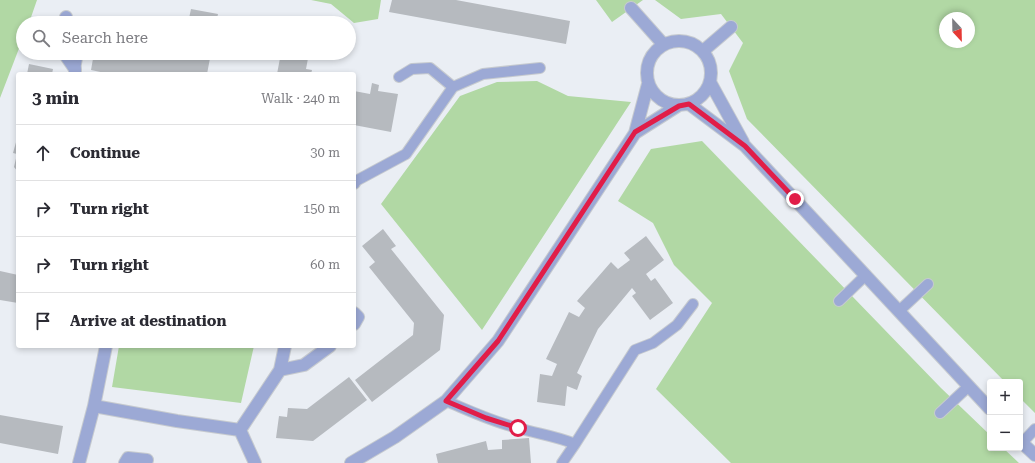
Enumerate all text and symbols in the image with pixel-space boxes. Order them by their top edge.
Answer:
north arrow [939,12,975,48]
search box [16,16,356,60]
icon: search [30,27,52,49]
text: Search here [62,29,148,47]
text: 3 min [32,88,79,108]
text: Walk · 240 m [261,91,340,106]
icon: ahead [32,142,54,164]
text: Continue [70,144,140,162]
text: 30 m [310,145,340,160]
route end [786,190,804,208]
icon: right [32,198,54,220]
text: Turn right [70,200,149,218]
text: 150 m [303,201,340,216]
icon: right [32,254,54,276]
text: Turn right [70,256,149,274]
text: 60 m [310,257,340,272]
icon: arrive [32,310,54,332]
text: Arrive at destination [70,312,226,330]
map controls [987,379,1023,451]
button: + [987,379,1023,415]
button: − [987,415,1023,451]
route start [509,419,527,437]

